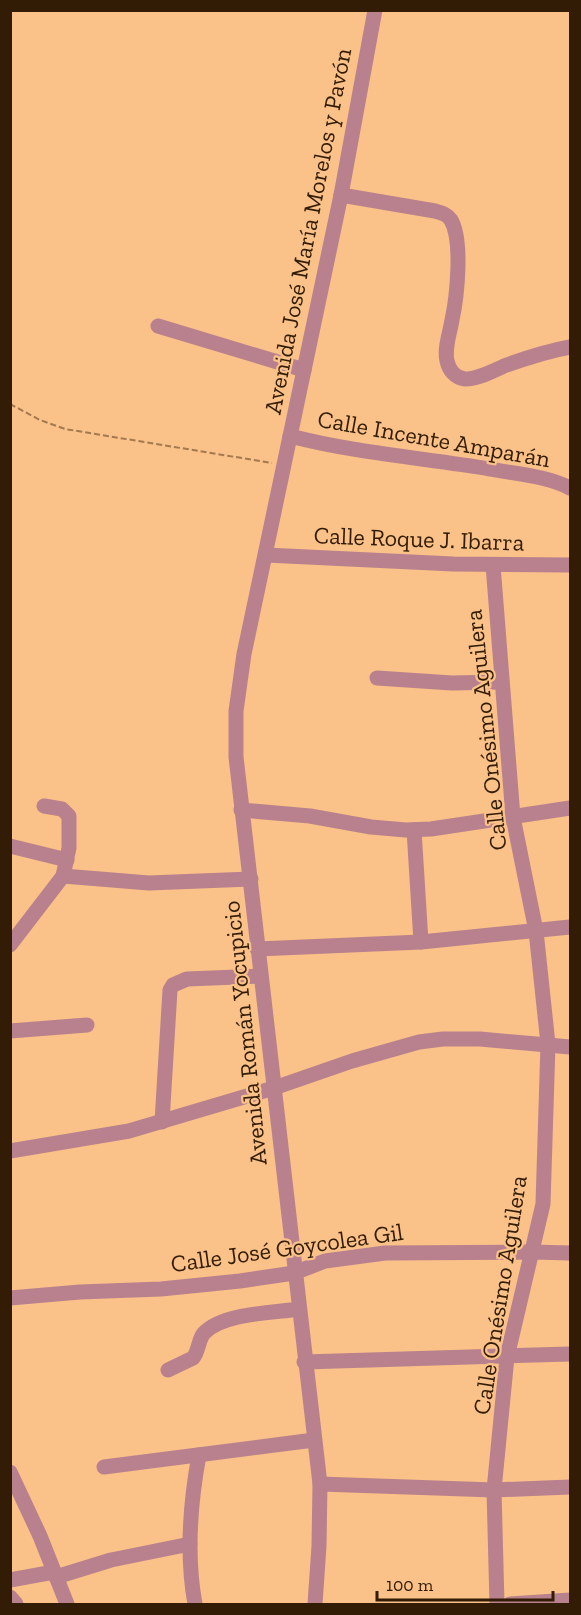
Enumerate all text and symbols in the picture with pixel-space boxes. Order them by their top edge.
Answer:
street label: Avenida José María Morelos y Pavón [258,45,357,416]
street label: Calle Incente Amparán [316,404,553,473]
street label: Calle Roque J. Ibarra [313,520,525,557]
street label: Calle Onésimo Aguilera [458,608,513,852]
street label: Avenida Román Yocupicio [216,900,273,1167]
street label: Calle Onésimo Aguilera [466,1173,533,1417]
street label: Calle José Goycolea Gil [169,1217,405,1278]
scale bar [377,1564,552,1602]
text: 100 m [386,1574,434,1596]

